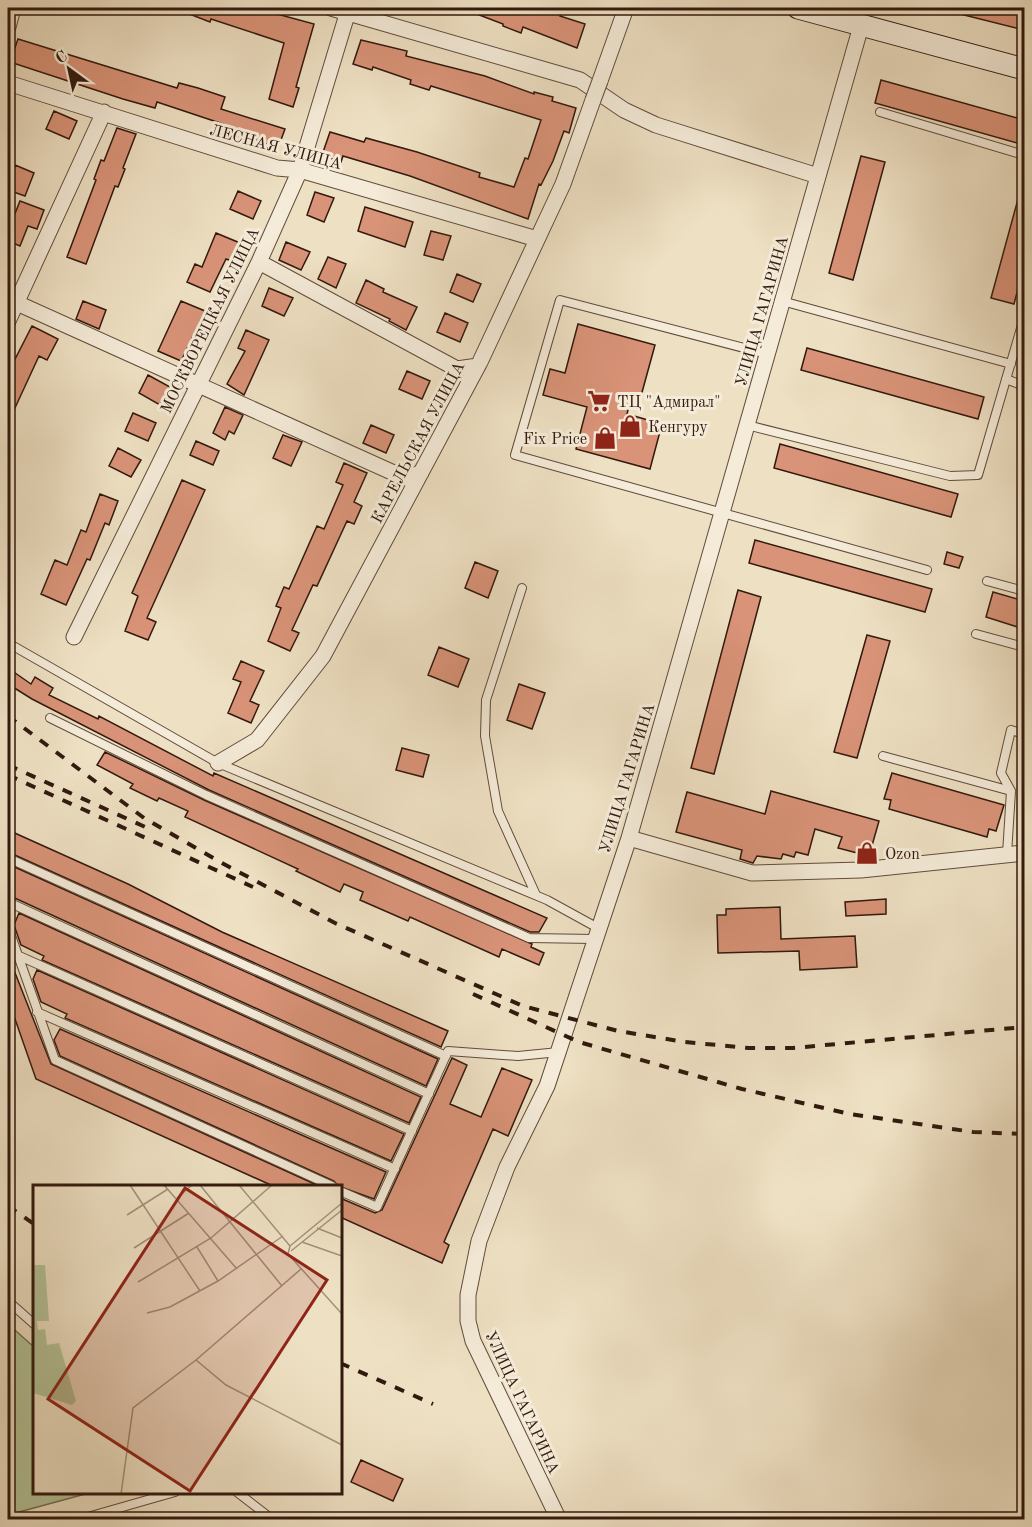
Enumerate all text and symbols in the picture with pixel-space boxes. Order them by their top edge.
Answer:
north arrow [39,39,99,99]
text: С [53,49,71,68]
street label: ЛЕСНАЯ УЛИЦА [208,123,343,173]
street label: МОСКВОРЕЦКАЯ УЛИЦА [159,225,263,416]
street label: УЛИЦА ГАГАРИНА [734,234,792,389]
street label: КАРЕЛЬСКАЯ УЛИЦА [369,360,468,526]
supermarket icon: ТЦ "Адмирал" [586,388,612,414]
place label: ТЦ "Адмирал" [617,395,720,411]
shop icon: Кенгуру [617,413,643,439]
place label: Кенгуру [648,420,708,436]
shop icon: Fix Price [592,425,618,451]
place label: Fix Price [523,432,587,448]
street label: УЛИЦА ГАГАРИНА [597,702,658,855]
shop icon: Ozon [854,840,880,866]
place label: Ozon [885,847,920,863]
inset map [33,1185,342,1494]
street label: УЛИЦА ГАГАРИНА [481,1329,561,1477]

